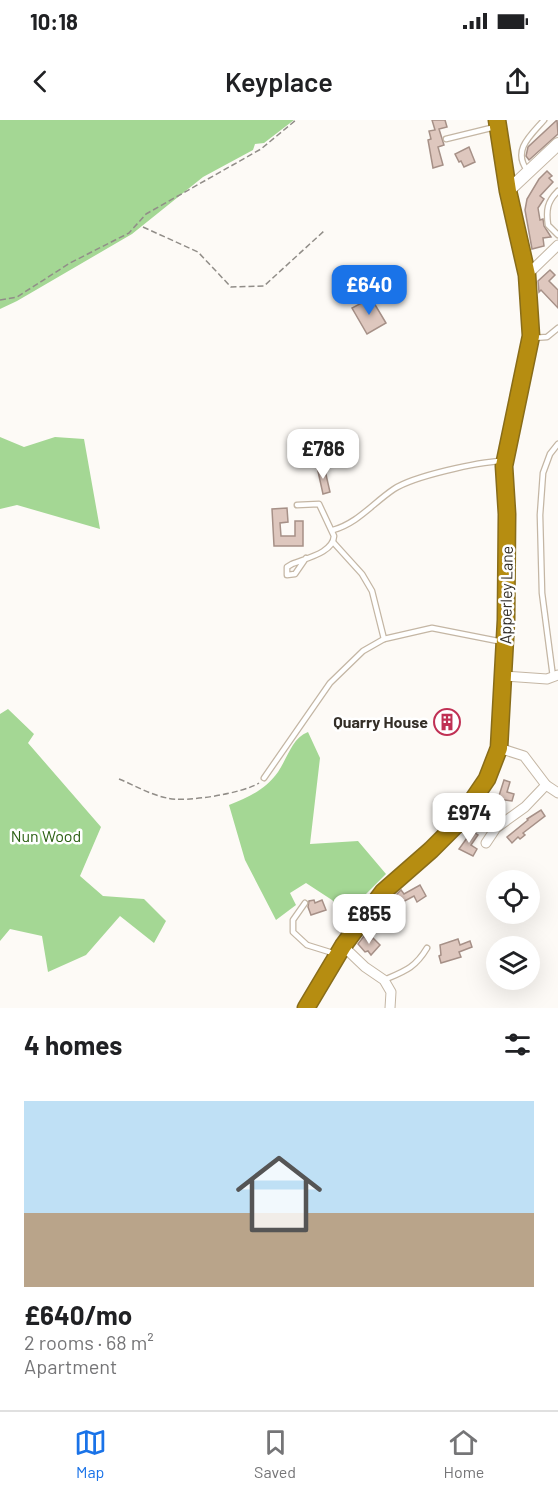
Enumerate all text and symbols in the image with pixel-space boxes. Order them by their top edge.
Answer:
text: 10:18 [30,8,78,34]
icon: back [24,65,57,98]
text: Keyplace [225,65,333,97]
icon: share [501,65,534,98]
pin: £640 [333,265,405,316]
text: £640 [346,272,392,296]
pin: £786 [287,429,359,480]
text: £786 [301,436,345,460]
street label: Apperley Lane [495,546,516,644]
building icon: Quarry House [432,707,462,737]
place label: Quarry House [333,712,428,731]
pin: £974 [433,793,505,844]
text: £974 [447,800,491,824]
park label: Nun Wood [11,826,81,845]
map controls [486,870,540,990]
button: locate [486,870,540,924]
pin: £855 [333,894,405,945]
text: £855 [347,901,391,925]
button: layers [486,936,540,990]
icon: filters [501,1028,534,1061]
text: 4 homes [24,1029,122,1060]
icon: home [225,1140,333,1248]
text: £640/mo [24,1299,132,1330]
text: 2 rooms · 68 m² [24,1330,154,1354]
text: Apartment [24,1354,117,1378]
tab: Map [74,1426,107,1481]
tab: Saved [254,1426,296,1481]
tab: Home [443,1426,484,1481]

